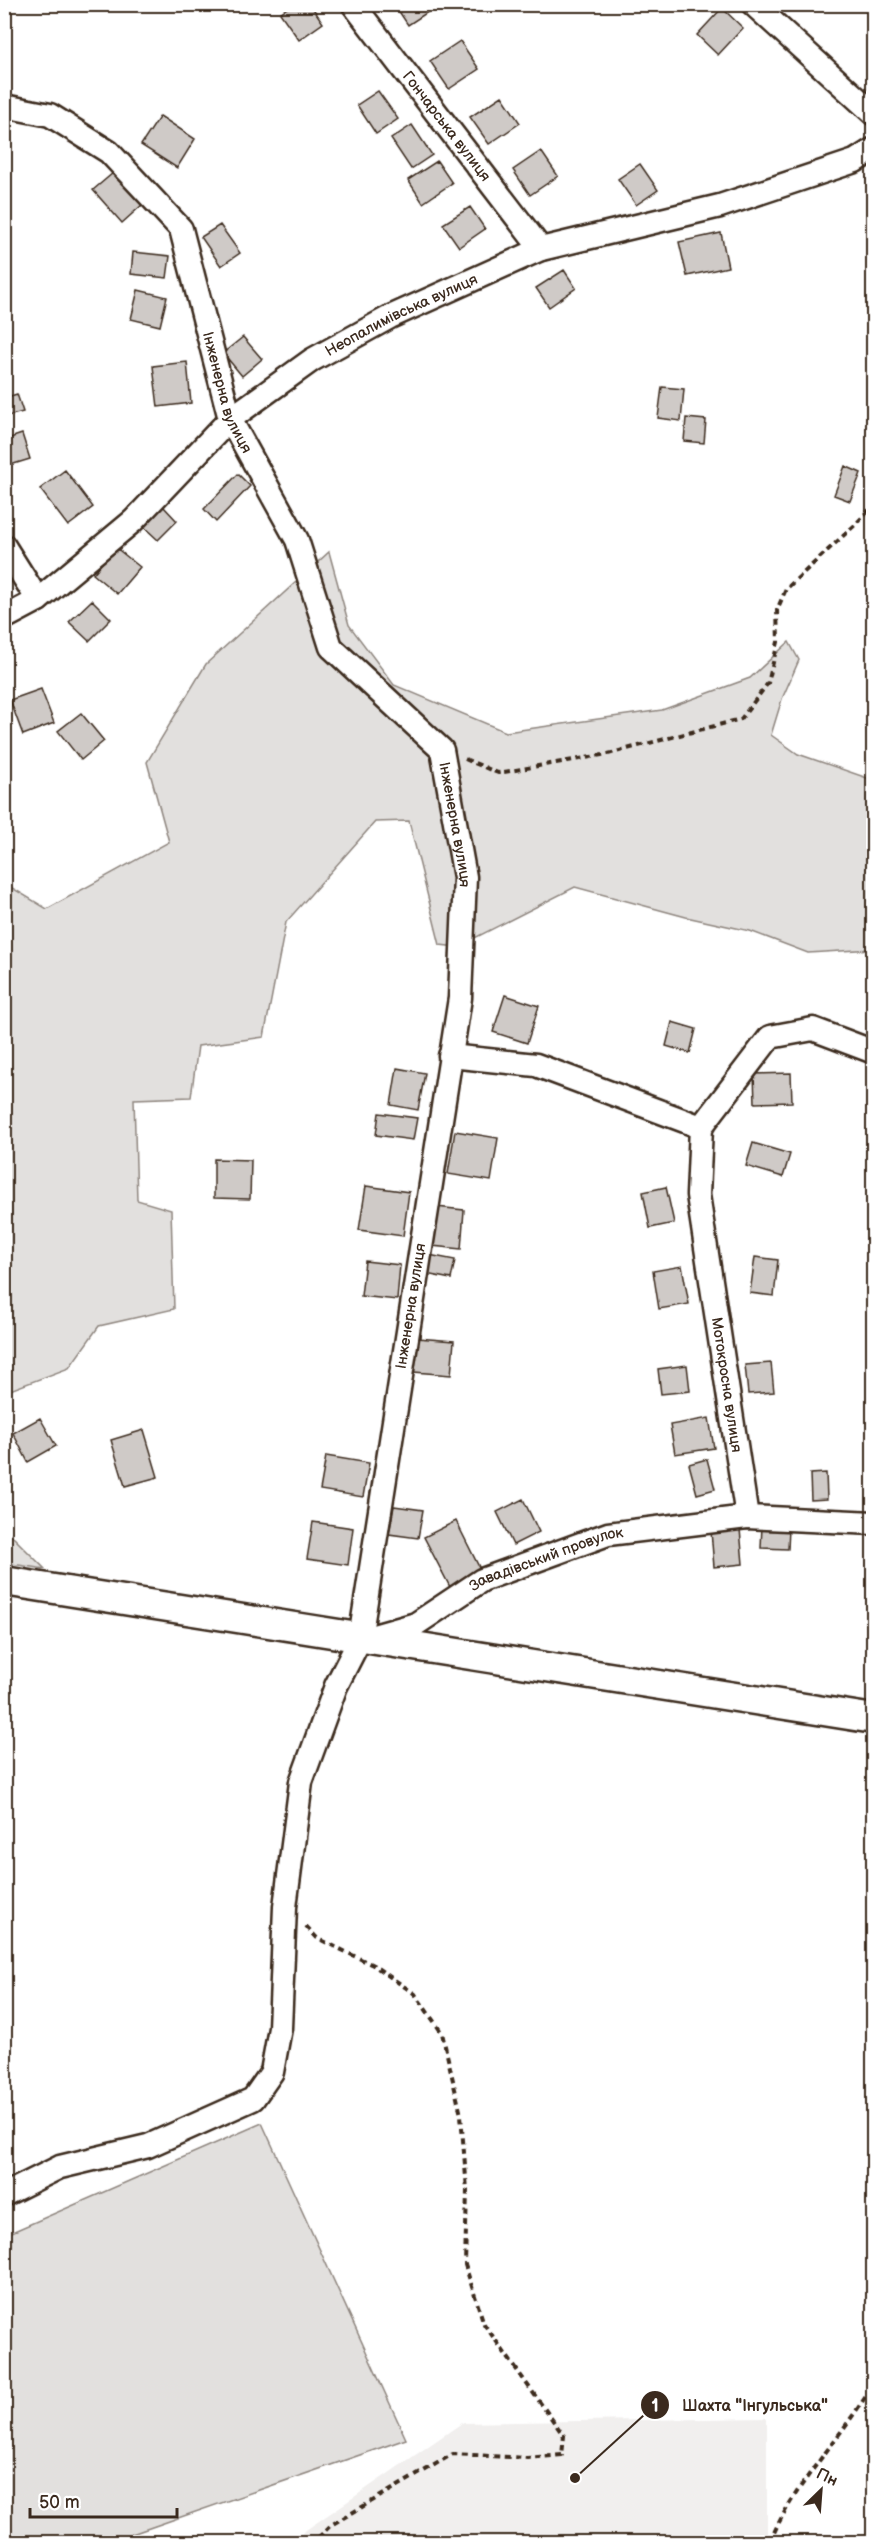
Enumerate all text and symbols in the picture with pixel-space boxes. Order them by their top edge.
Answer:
street label: Гончарська вулиця [398,67,495,185]
street label: Неопалимівська вулиця [322,269,480,360]
street label: Інженерна вулиця [198,330,256,456]
street label: Інженерна вулиця [435,760,475,888]
street label: Інженерна вулиця [392,1242,430,1370]
street label: Мотокросна вулиця [707,1316,747,1454]
street label: Завадівський провулок [465,1523,624,1595]
callout: Шахта "Інгульська" [640,2388,840,2422]
text: 1 [651,2396,659,2417]
text: Шахта "Інгульська" [682,2397,828,2416]
north arrow [791,2460,851,2520]
text: Пн [813,2465,840,2491]
scale bar [30,2481,177,2519]
text: 50 m [39,2492,80,2513]

